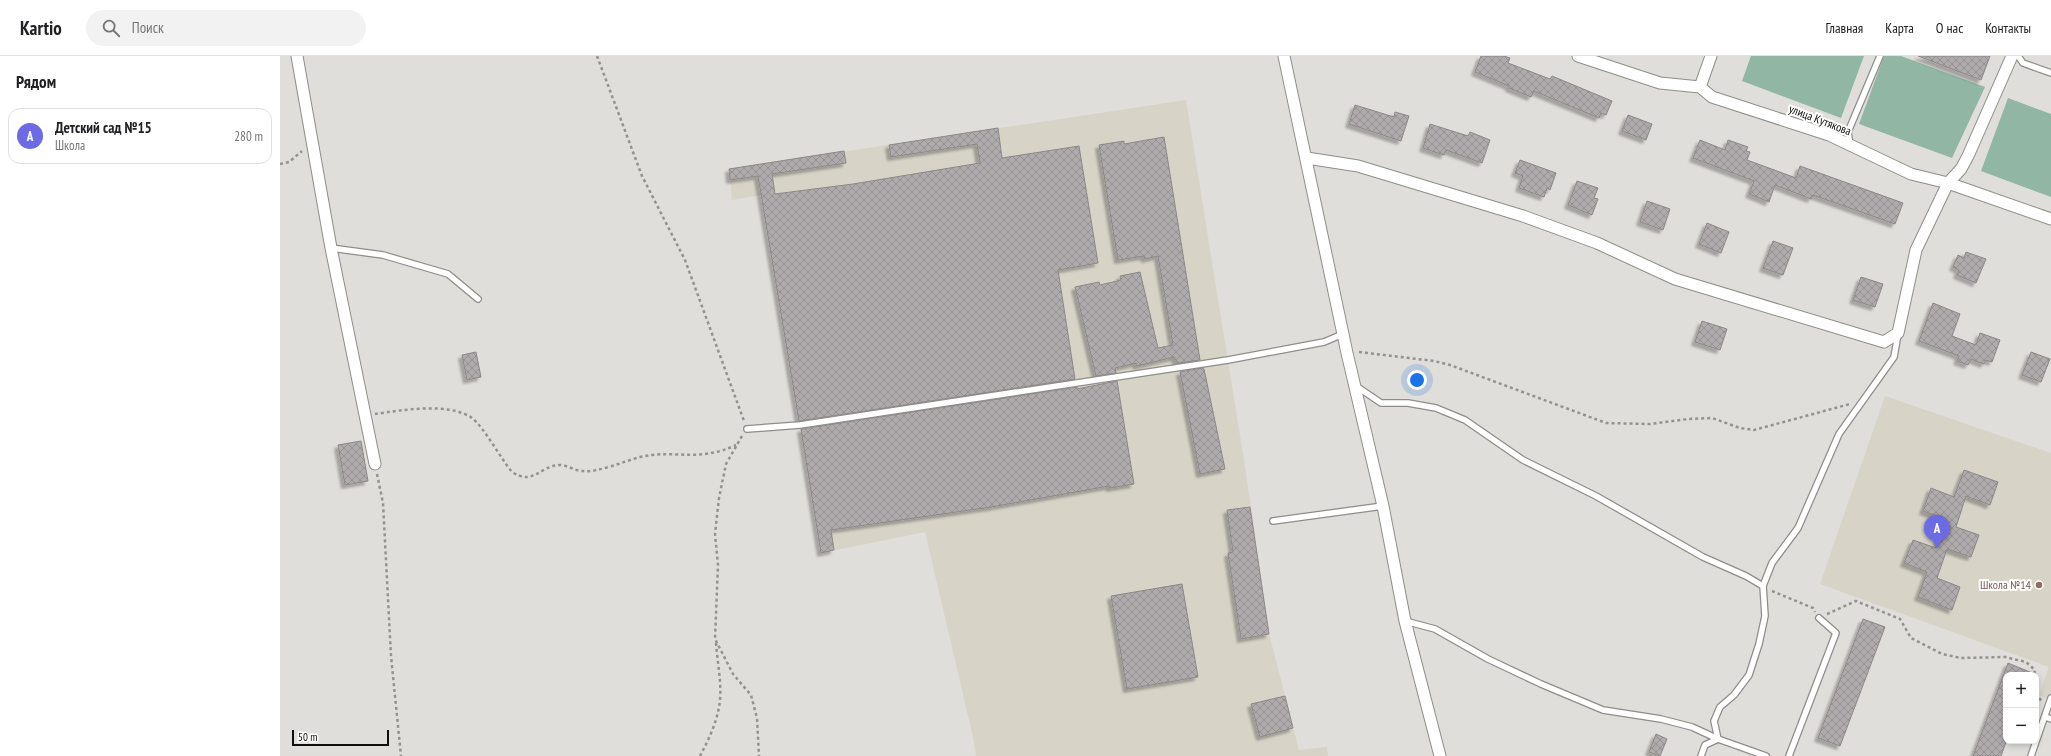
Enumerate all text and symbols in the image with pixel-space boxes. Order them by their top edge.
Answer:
search box [86,10,366,46]
text: Kartio [20,16,62,40]
icon: search [100,17,122,39]
text: Поиск [132,18,164,37]
text: Главная [1825,19,1863,37]
text: Карта [1885,19,1914,37]
text: О нас [1936,19,1963,37]
text: Контакты [1985,19,2031,37]
text: Рядом [16,71,56,93]
street label: улица Кутякова [1787,101,1854,138]
text: Детский сад №15 [55,118,152,137]
text: A [27,128,33,145]
text: 280 m [234,128,263,145]
text: Школа [55,137,85,154]
your location [1407,370,1427,390]
pin: A [1924,515,1950,548]
place label: Школа №14 [1980,577,2032,592]
marker: Школа №14 [2034,580,2044,590]
map controls [2003,672,2039,744]
button: + [2003,672,2039,708]
button: − [2003,708,2039,744]
scale bar [292,728,389,747]
text: 50 m [298,730,317,744]

